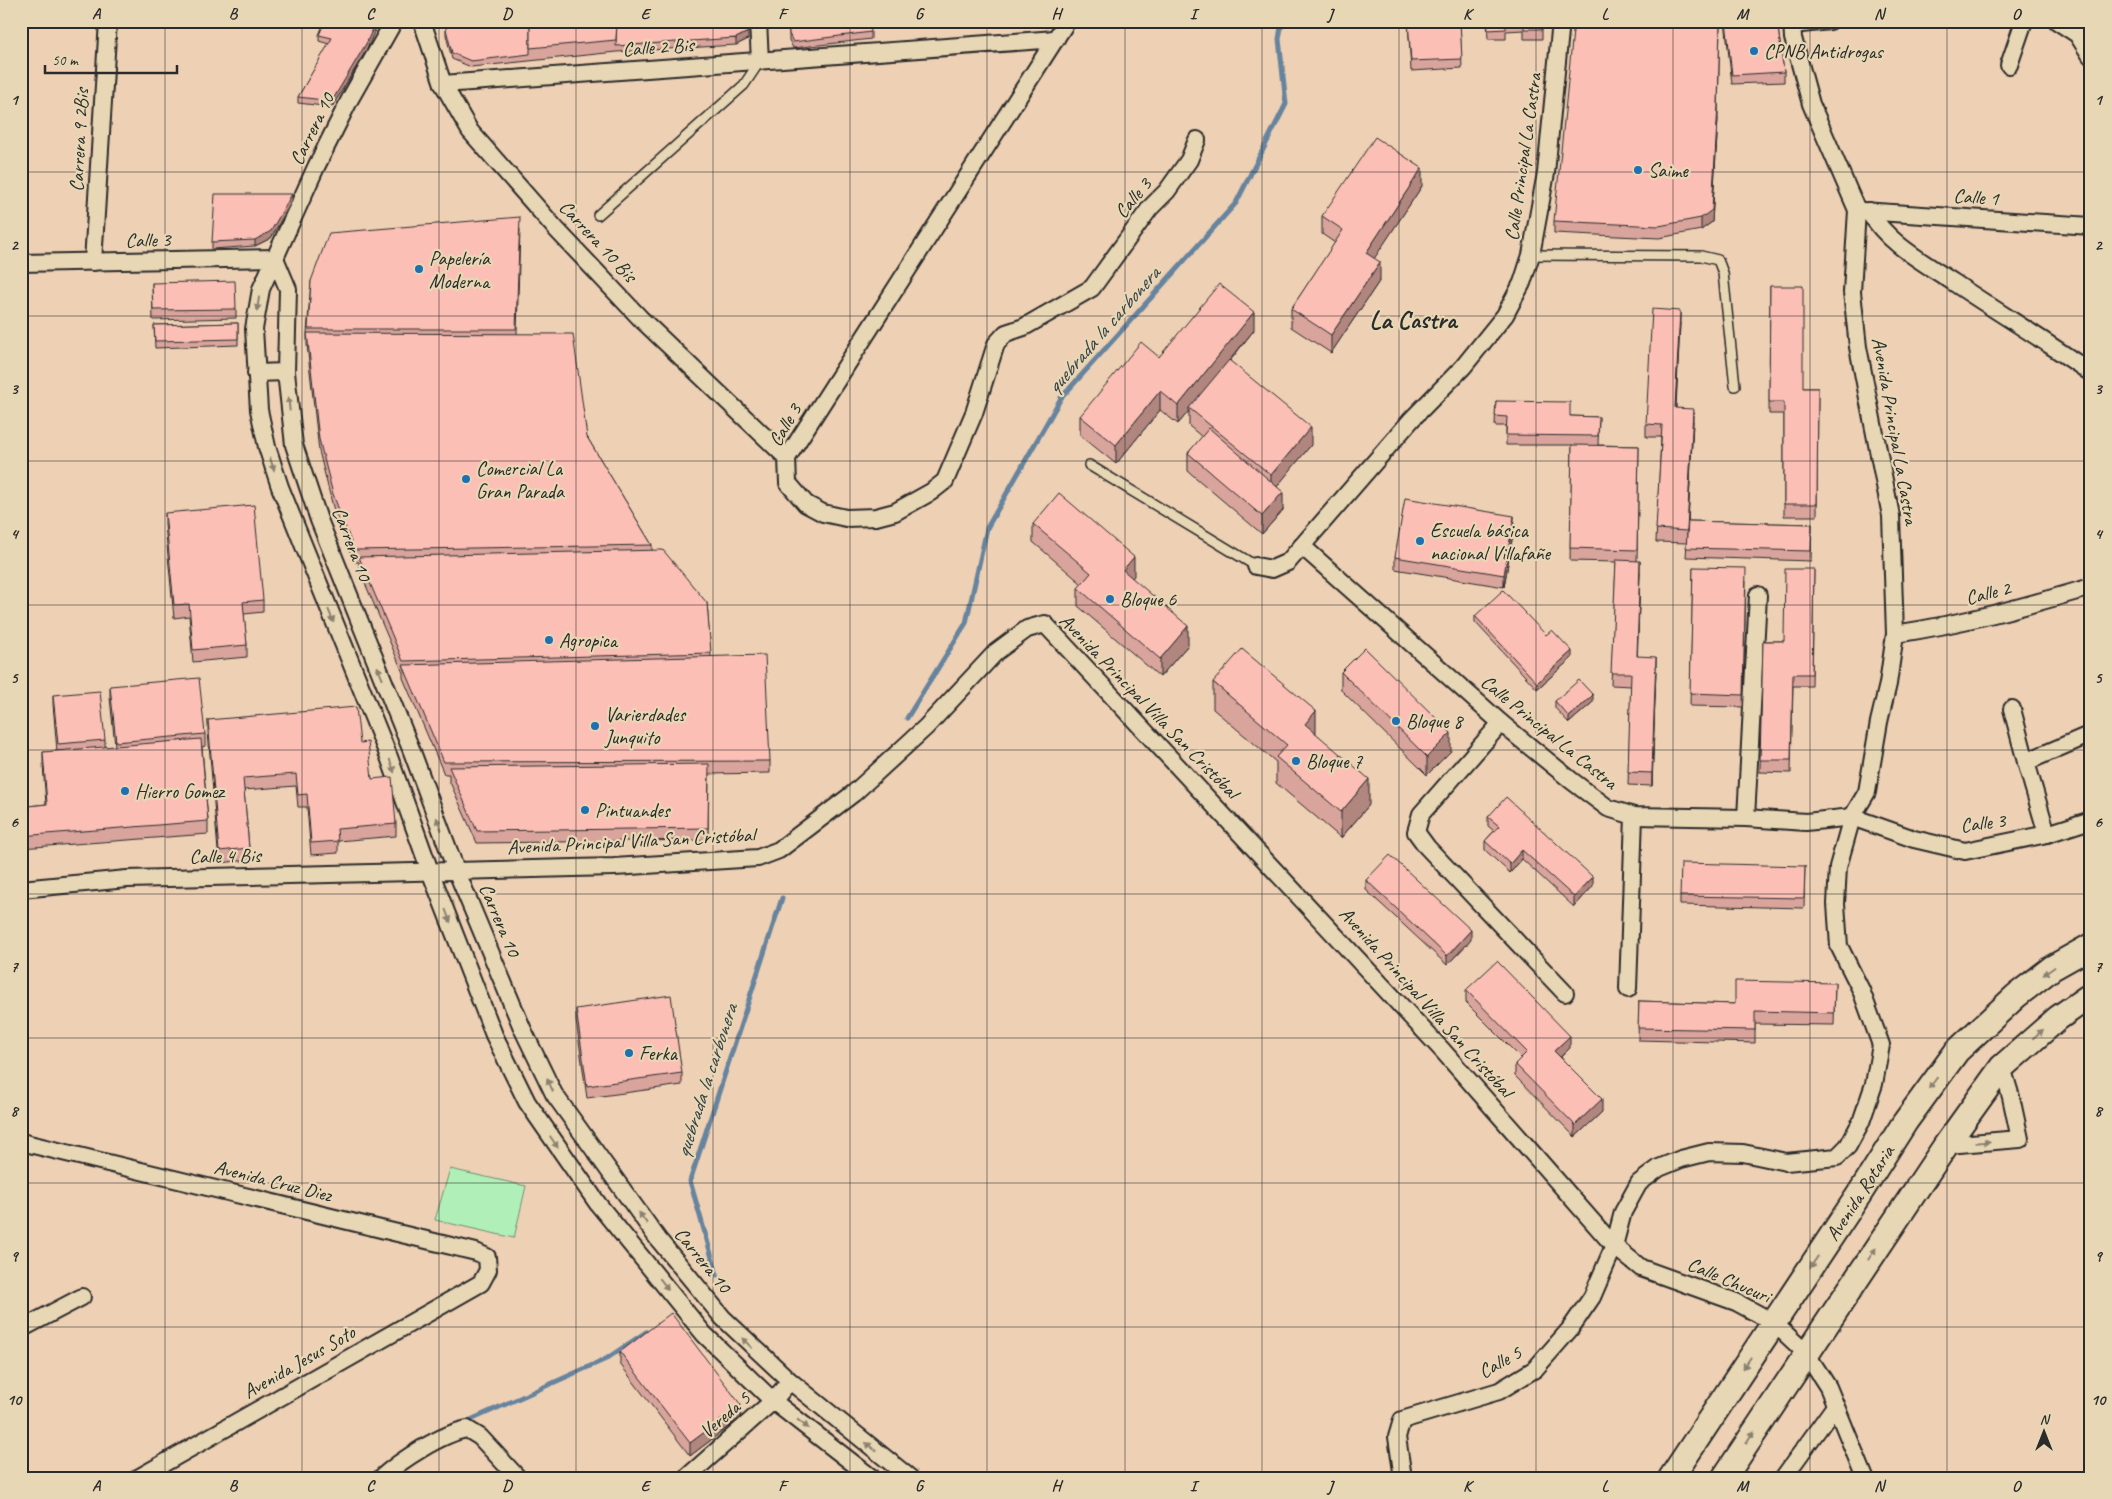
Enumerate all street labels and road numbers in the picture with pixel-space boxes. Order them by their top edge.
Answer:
street label: Calle 2 Bis [622,32,697,62]
street label: Calle Principal La Castra [1499,70,1547,242]
street label: Carrera 9 2Bis [64,86,94,192]
street label: Carrera 10 [284,87,341,169]
street label: Calle 3 [1109,171,1158,223]
street label: Calle 1 [1953,183,2000,211]
street label: Carrera 10 Bis [554,195,644,289]
street label: Calle 3 [125,227,173,253]
street label: Avenida Principal La Castra [1866,335,1924,528]
street label: Calle 3 [763,397,808,451]
street label: Carrera 10 [326,503,378,586]
street label: Calle 2 [1963,575,2015,611]
street label: Avenida Principal Villa San Cristóbal [1054,608,1247,806]
street label: Calle Principal La Castra [1476,669,1624,796]
street label: Calle 3 [1959,808,2009,838]
street label: Avenida Principal Villa San Cristóbal [507,822,759,860]
street label: Calle 4 Bis [189,843,263,869]
street label: Carrera 10 [473,880,527,962]
street label: Avenida Principal Villa San Cristóbal [1334,902,1521,1105]
street label: Avenida Rotaria [1820,1139,1900,1245]
street label: Avenida Cruz Diez [212,1154,336,1208]
street label: Carrera 10 [669,1222,738,1299]
street label: Calle Chucuri [1684,1251,1776,1310]
street label: Avenida Jesus Soto [238,1319,360,1404]
street label: Calle 5 [1474,1340,1527,1384]
street label: Vereda 5 [694,1385,756,1444]

